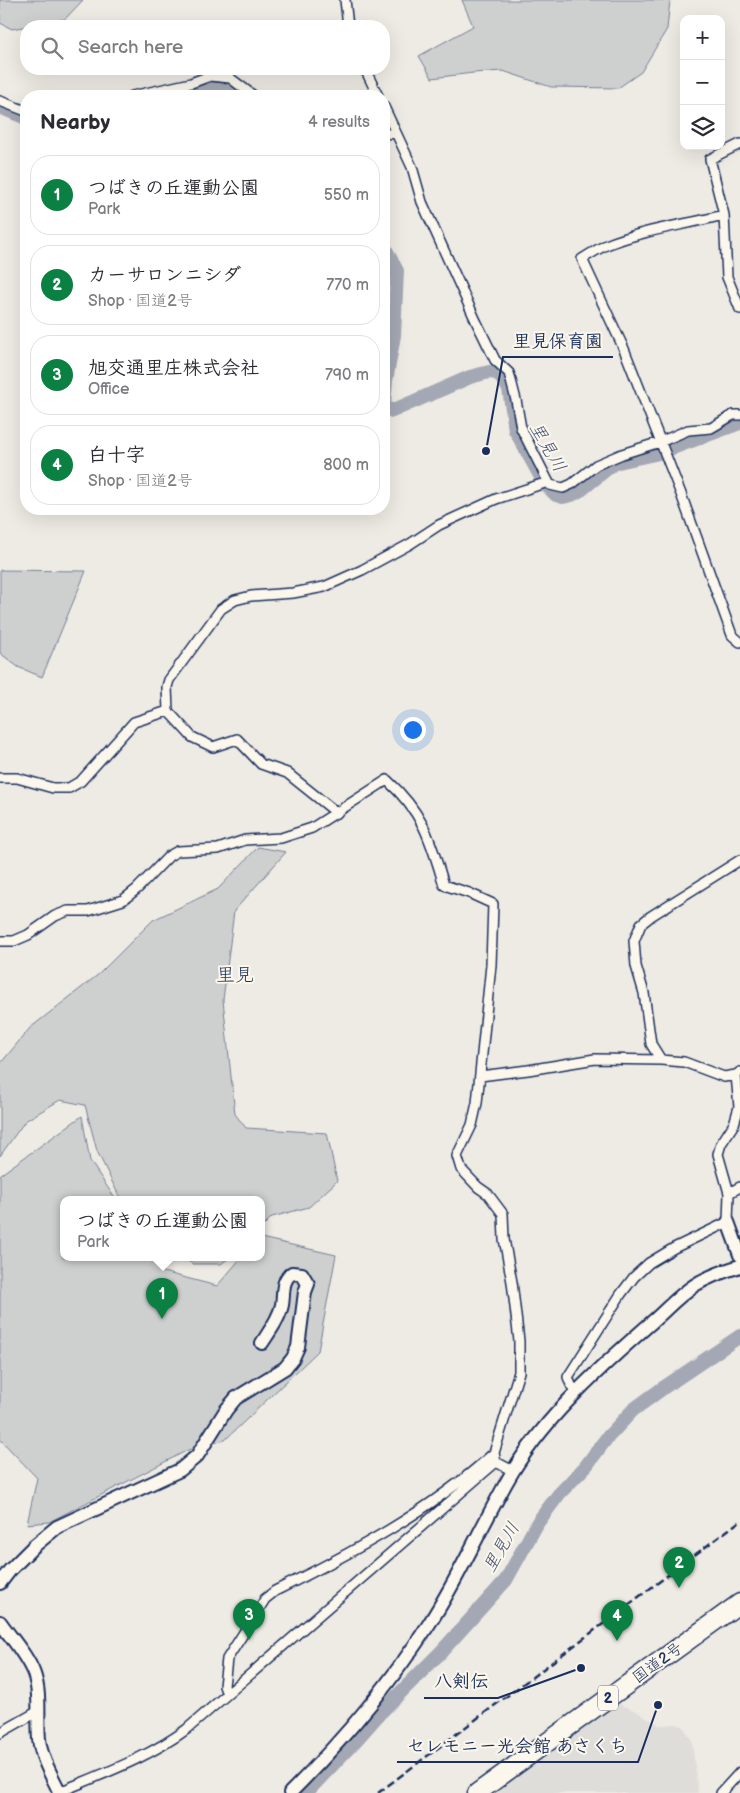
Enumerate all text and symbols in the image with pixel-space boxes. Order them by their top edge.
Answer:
map controls [680,15,725,150]
button: + [680,15,725,60]
search box [20,20,390,75]
icon: search [38,34,66,62]
text: Search here [78,36,183,59]
button: − [680,60,725,105]
button: layers [680,105,725,150]
text: Nearby [40,110,110,135]
text: 4 results [308,113,370,132]
text: つばきの丘運動公園 [88,177,259,200]
text: 1 [54,186,60,205]
text: 550 m [324,186,369,205]
text: Park [88,200,120,219]
text: カーサロンニシダ [88,264,241,287]
text: 2 [52,276,62,295]
text: 770 m [326,276,369,295]
text: Shop · 国道2号 [88,292,193,311]
callout: 里見保育園 [503,324,613,357]
text: 里見保育園 [513,331,603,352]
text: 旭交通里庄株式会社 [88,357,259,380]
text: 3 [52,366,62,385]
text: 790 m [325,366,369,385]
text: Office [88,380,130,399]
water label: 里見川 [525,419,570,476]
text: 白十字 [88,444,145,467]
text: 4 [52,456,62,475]
text: 800 m [323,456,369,475]
text: Shop · 国道2号 [88,472,193,491]
your location [400,717,426,743]
district label: 里見 [216,964,254,987]
popup [60,1196,265,1261]
text: つばきの丘運動公園 [77,1210,248,1233]
text: Park [77,1233,109,1252]
pin: 1 [146,1278,178,1319]
water label: 里見川 [479,1519,524,1576]
pin: 2 [663,1547,695,1588]
pin: 3 [233,1599,265,1640]
pin: 4 [601,1600,633,1641]
street label: 国道2号 [629,1639,687,1688]
callout: 八剣伝 [424,1665,498,1698]
text: 八剣伝 [434,1671,488,1692]
road number: 2 [598,1686,618,1710]
callout: セレモニー光会館 あさくち [397,1729,638,1762]
text: セレモニー光会館 あさくち [407,1736,627,1757]

